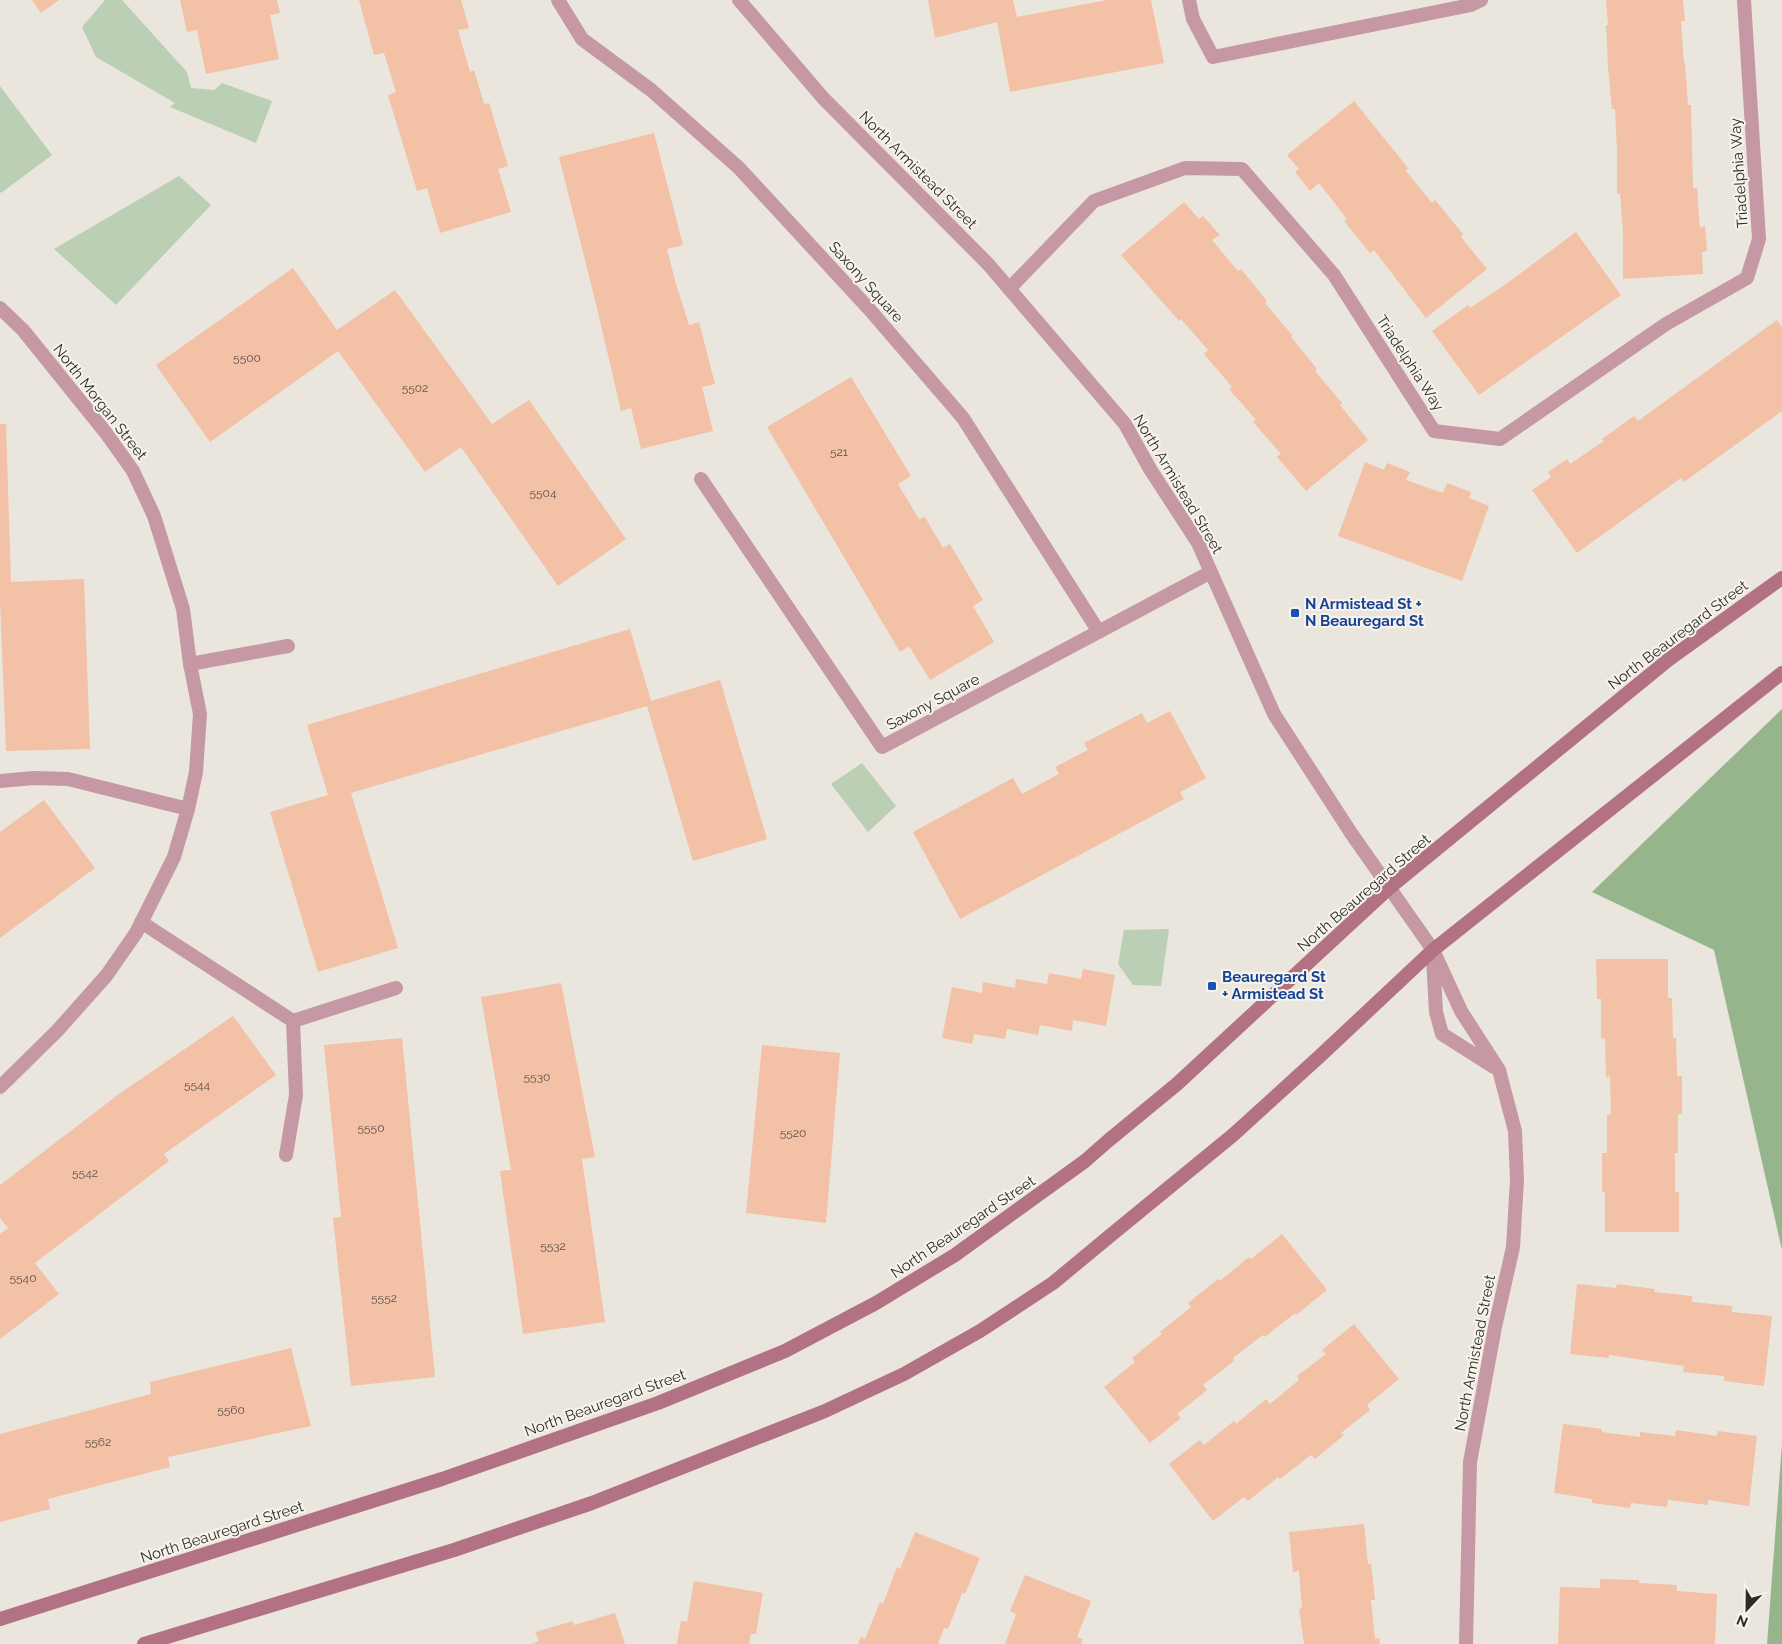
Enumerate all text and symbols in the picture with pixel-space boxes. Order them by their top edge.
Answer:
street label: North Armistead Street [855,107,981,233]
street label: Triadelphia Way [1726,117,1752,229]
street label: Saxony Square [825,238,907,326]
street label: Triadelphia Way [1372,312,1448,414]
street label: North Morgan Street [49,341,151,463]
house number: 5500 [233,351,261,365]
house number: 5502 [402,381,428,395]
street label: North Armistead Street [1129,411,1227,557]
house number: 521 [830,445,848,459]
house number: 5504 [530,486,557,500]
street label: North Beauregard Street [1605,577,1751,693]
place label: N Armistead St + N Beauregard St [1305,595,1424,630]
marker: N Armistead St + N Beauregard St [1289,607,1301,619]
street label: Saxony Square [883,670,983,734]
street label: North Beauregard Street [1294,830,1434,956]
place label: Beauregard St + Armistead St [1222,968,1326,1003]
marker: Beauregard St + Armistead St [1206,980,1218,992]
house number: 5530 [524,1070,550,1084]
house number: 5544 [184,1078,211,1092]
house number: 5550 [358,1121,384,1135]
house number: 5520 [780,1126,806,1140]
house number: 5542 [72,1166,98,1180]
street label: North Beauregard Street [887,1172,1039,1282]
house number: 5532 [540,1239,566,1253]
house number: 5540 [10,1271,36,1285]
street label: North Armistead Street [1451,1273,1499,1433]
house number: 5552 [371,1291,397,1305]
street label: North Beauregard Street [522,1365,688,1441]
house number: 5560 [217,1403,245,1417]
house number: 5562 [85,1435,111,1449]
street label: North Beauregard Street [138,1497,306,1567]
north arrow [1722,1584,1772,1634]
text: N [1734,1612,1750,1630]

